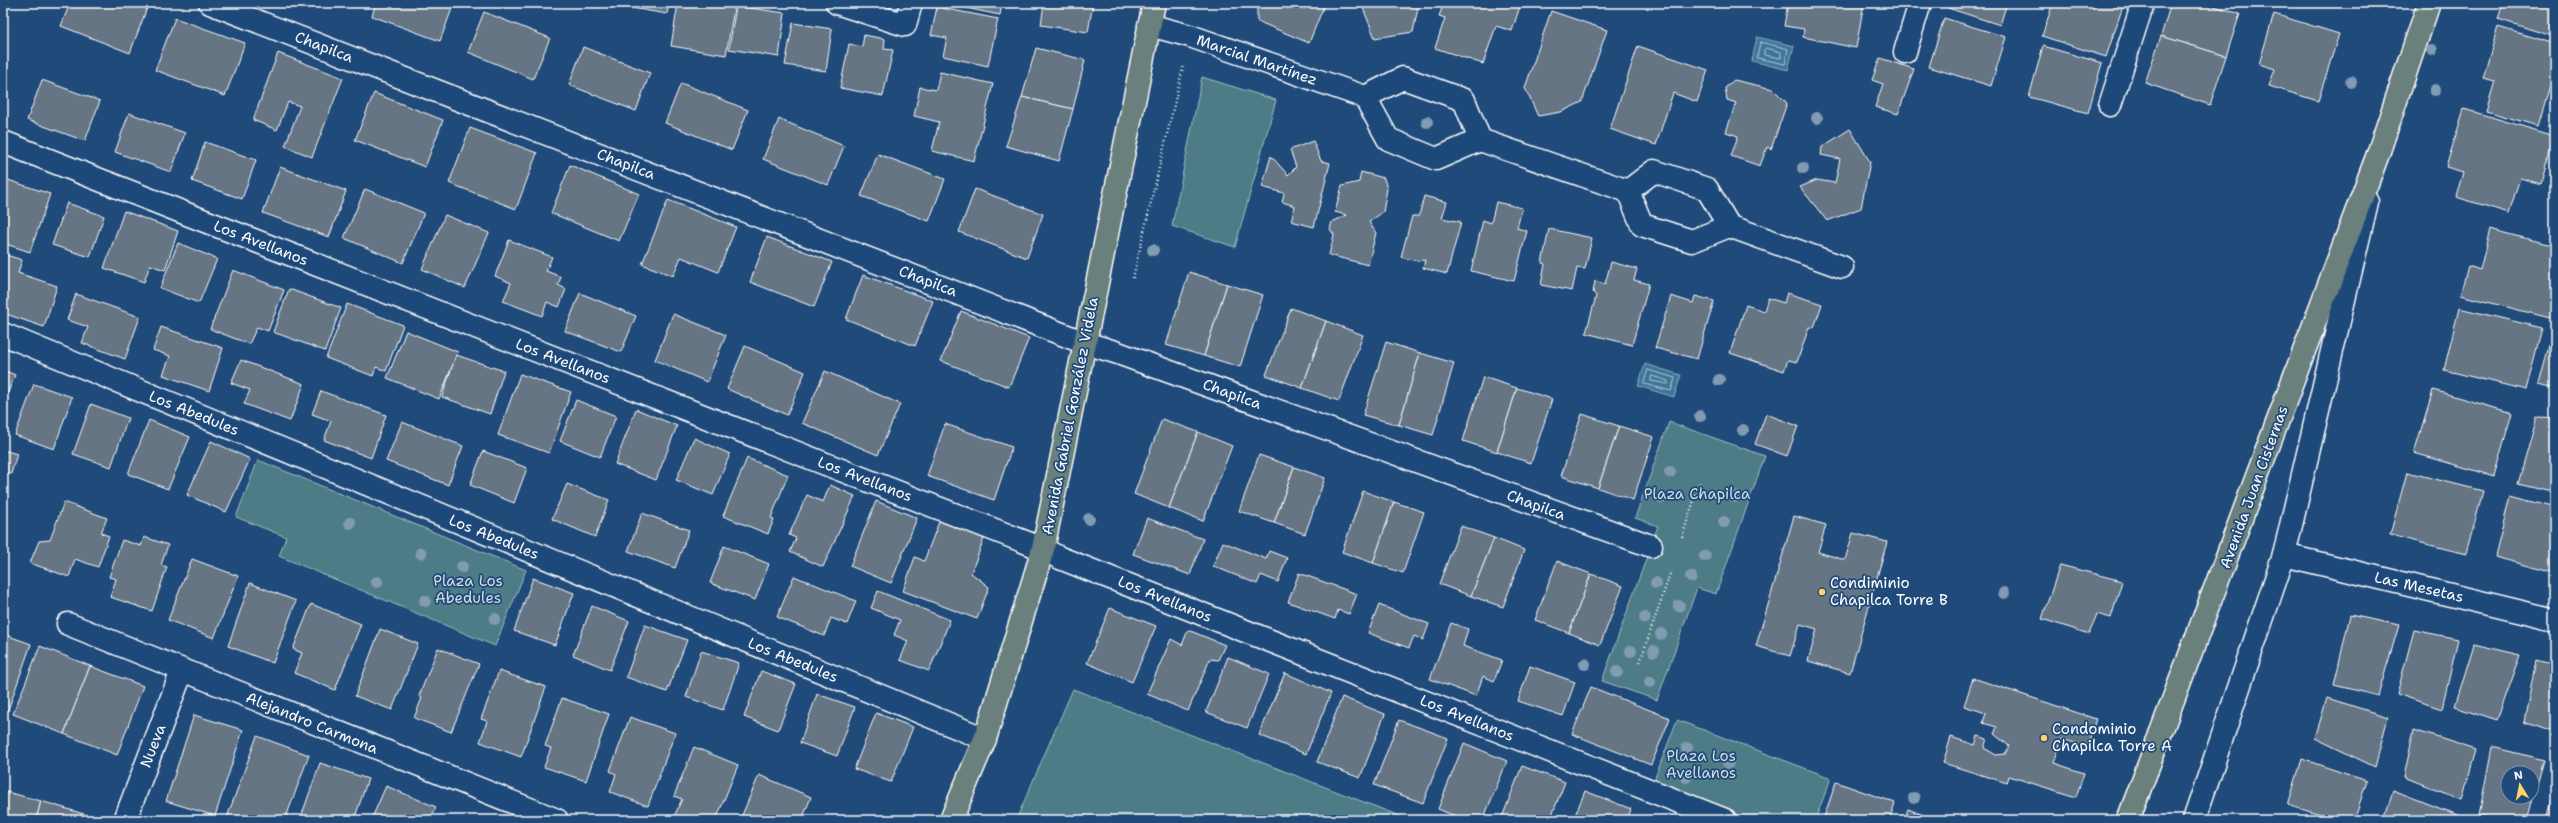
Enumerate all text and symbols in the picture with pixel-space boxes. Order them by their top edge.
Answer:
street label: Chapilca [292,27,357,67]
street label: Marcial Martínez [1194,30,1320,90]
street label: Chapilca [594,144,659,184]
street label: Los Avellanos [211,216,311,270]
street label: Chapilca [896,261,961,301]
street label: Avenida Gabriel González Videla [1037,295,1103,536]
street label: Los Avellanos [513,334,613,388]
street label: Chapilca [1200,374,1265,414]
street label: Los Abedules [146,386,242,440]
street label: Avenida Juan Cisternas [2215,403,2293,571]
street label: Los Avellanos [815,452,915,506]
park label: Plaza Chapilca [1644,484,1751,504]
street label: Chapilca [1504,485,1569,525]
street label: Los Abedules [446,510,542,564]
street label: Las Mesetas [2372,567,2466,607]
park label: Plaza Los Abedules [433,571,503,608]
street label: Los Avellanos [1115,571,1215,627]
place label: Condiminio Chapilca Torre B [1830,573,1948,610]
marker: Condiminio Chapilca Torre B [1817,587,1827,597]
street label: Los Abedules [745,633,841,687]
street label: Alejandro Carmona [243,687,382,759]
street label: Los Avellanos [1417,690,1517,746]
place label: Condominio Chapilca Torre A [2052,719,2172,756]
street label: Nueva [136,721,171,771]
marker: Condominio Chapilca Torre A [2039,733,2049,743]
park label: Plaza Los Avellanos [1666,746,1736,783]
north arrow [2500,765,2540,805]
text: N [2513,767,2524,784]

